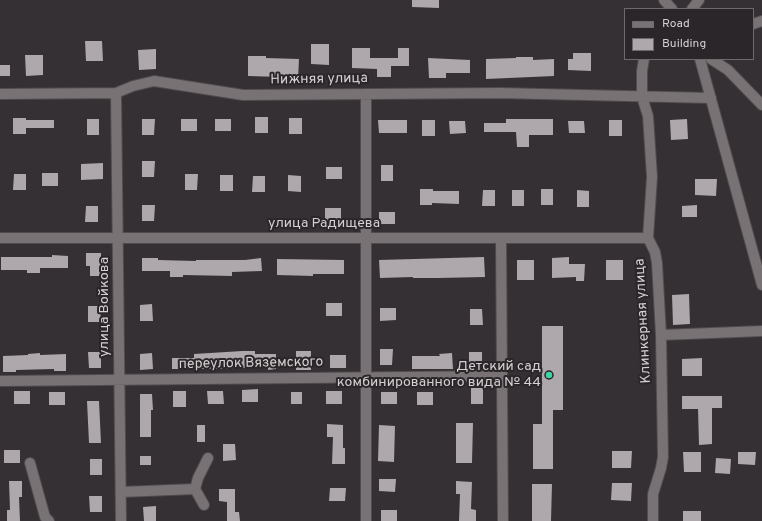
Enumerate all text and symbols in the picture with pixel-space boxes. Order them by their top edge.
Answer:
legend [624,8,754,60]
text: Road [662,16,690,32]
text: Building [662,36,706,52]
street label: Нижняя улица [270,71,368,89]
street label: улица Радищева [268,216,380,232]
street label: улица Войкова [97,257,113,357]
street label: Клинкерная улица [632,258,656,384]
street label: переулок Вяземского [179,354,323,374]
place label: Детский сад комбинированного вида № 44 [337,359,541,392]
marker: Детский сад комбинированного вида № 44 [544,370,554,380]

